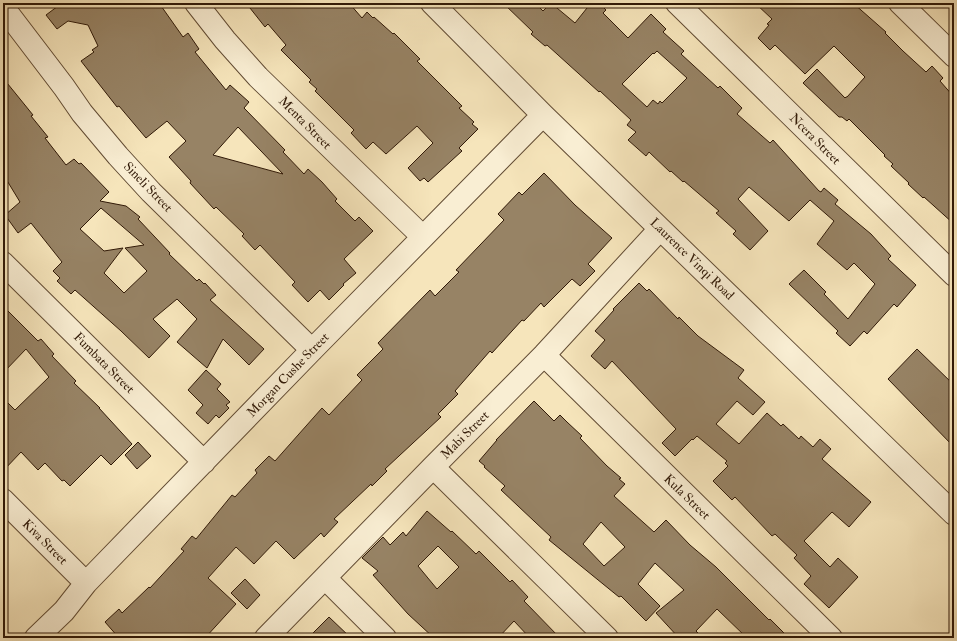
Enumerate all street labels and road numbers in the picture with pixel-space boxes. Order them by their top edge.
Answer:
street label: Menta Street [275,93,335,153]
street label: Ncera Street [786,110,844,168]
street label: Sineli Street [120,159,176,215]
street label: Laurence Vinqi Road [646,215,738,304]
street label: Fumbata Street [70,329,138,397]
street label: Morgan Cushe Street [244,329,332,421]
street label: Mabi Street [438,408,492,462]
street label: Kula Street [660,471,714,523]
street label: Kiva Street [19,516,71,568]

